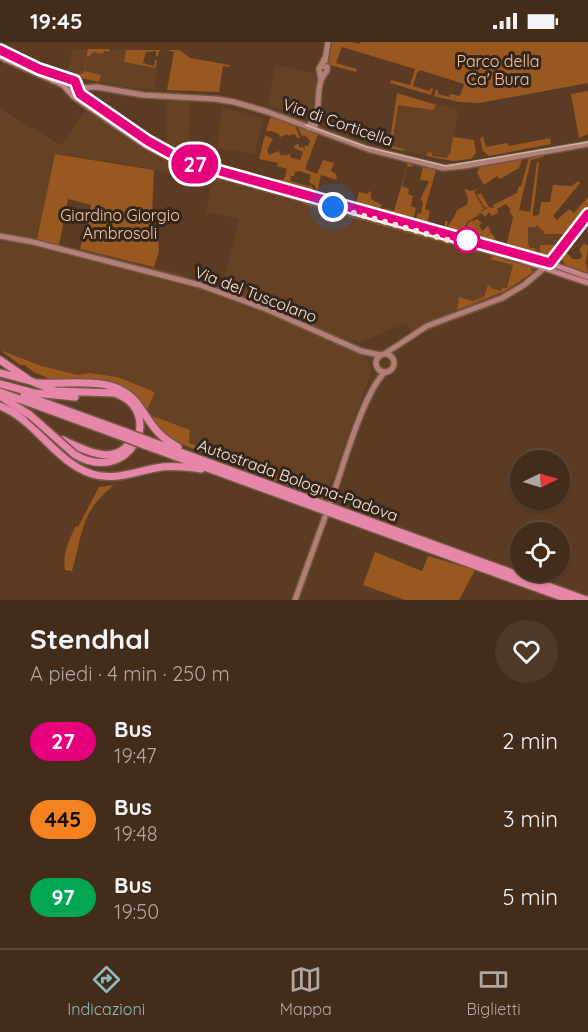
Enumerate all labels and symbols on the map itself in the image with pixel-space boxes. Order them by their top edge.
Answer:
park label: Parco della Ca' Bura [456,51,540,89]
street label: Via di Corticella [280,94,396,150]
line badge: 27 [168,144,222,184]
your location [318,192,348,222]
park label: Giardino Giorgio Ambrosoli [60,205,180,243]
unlabelled marker [454,227,480,253]
street label: Via del Tuscolano [192,261,320,327]
street label: Autostrada Bologna-Padova [195,434,401,526]
north arrow [510,450,570,510]

